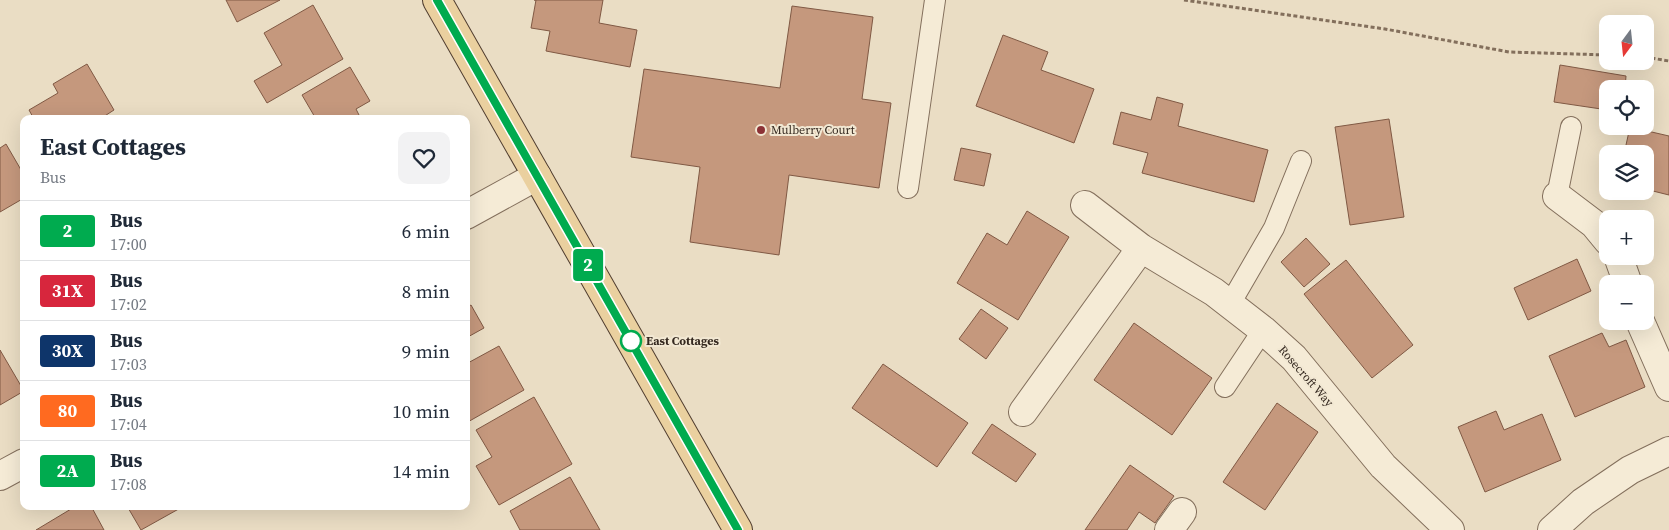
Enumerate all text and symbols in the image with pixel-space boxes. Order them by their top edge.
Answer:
north arrow [1599,15,1654,70]
map controls [1599,15,1654,330]
button: locate [1599,80,1654,135]
place label: Mulberry Court [771,122,855,138]
marker: Mulberry Court [755,124,767,136]
text: East Cottages [40,130,186,163]
button: heart [398,132,450,184]
button: layers [1599,145,1654,200]
text: Bus [40,166,66,188]
text: Bus [110,207,142,233]
button: + [1599,210,1654,265]
text: 2 [63,218,72,243]
text: 6 min [402,218,450,244]
text: 17:00 [110,233,147,255]
line badge: 2 [572,249,604,281]
text: 2 [583,252,593,277]
text: Bus [110,267,142,293]
button: − [1599,275,1654,330]
text: 31X [52,278,83,303]
text: 8 min [402,278,450,304]
text: 17:02 [110,293,147,315]
text: Bus [110,327,142,353]
marker: East Cottages [620,330,642,352]
place label: East Cottages [646,333,719,349]
text: 30X [52,338,83,363]
text: 9 min [402,338,450,364]
street label: Rosecroft Way [1275,342,1338,411]
text: 17:03 [110,353,147,375]
text: Bus [110,387,142,413]
text: 80 [58,398,77,423]
text: 10 min [392,398,450,424]
text: 17:04 [110,413,147,435]
text: Bus [110,447,142,473]
text: 2A [57,458,78,483]
text: 14 min [392,458,450,484]
text: 17:08 [110,473,147,495]

